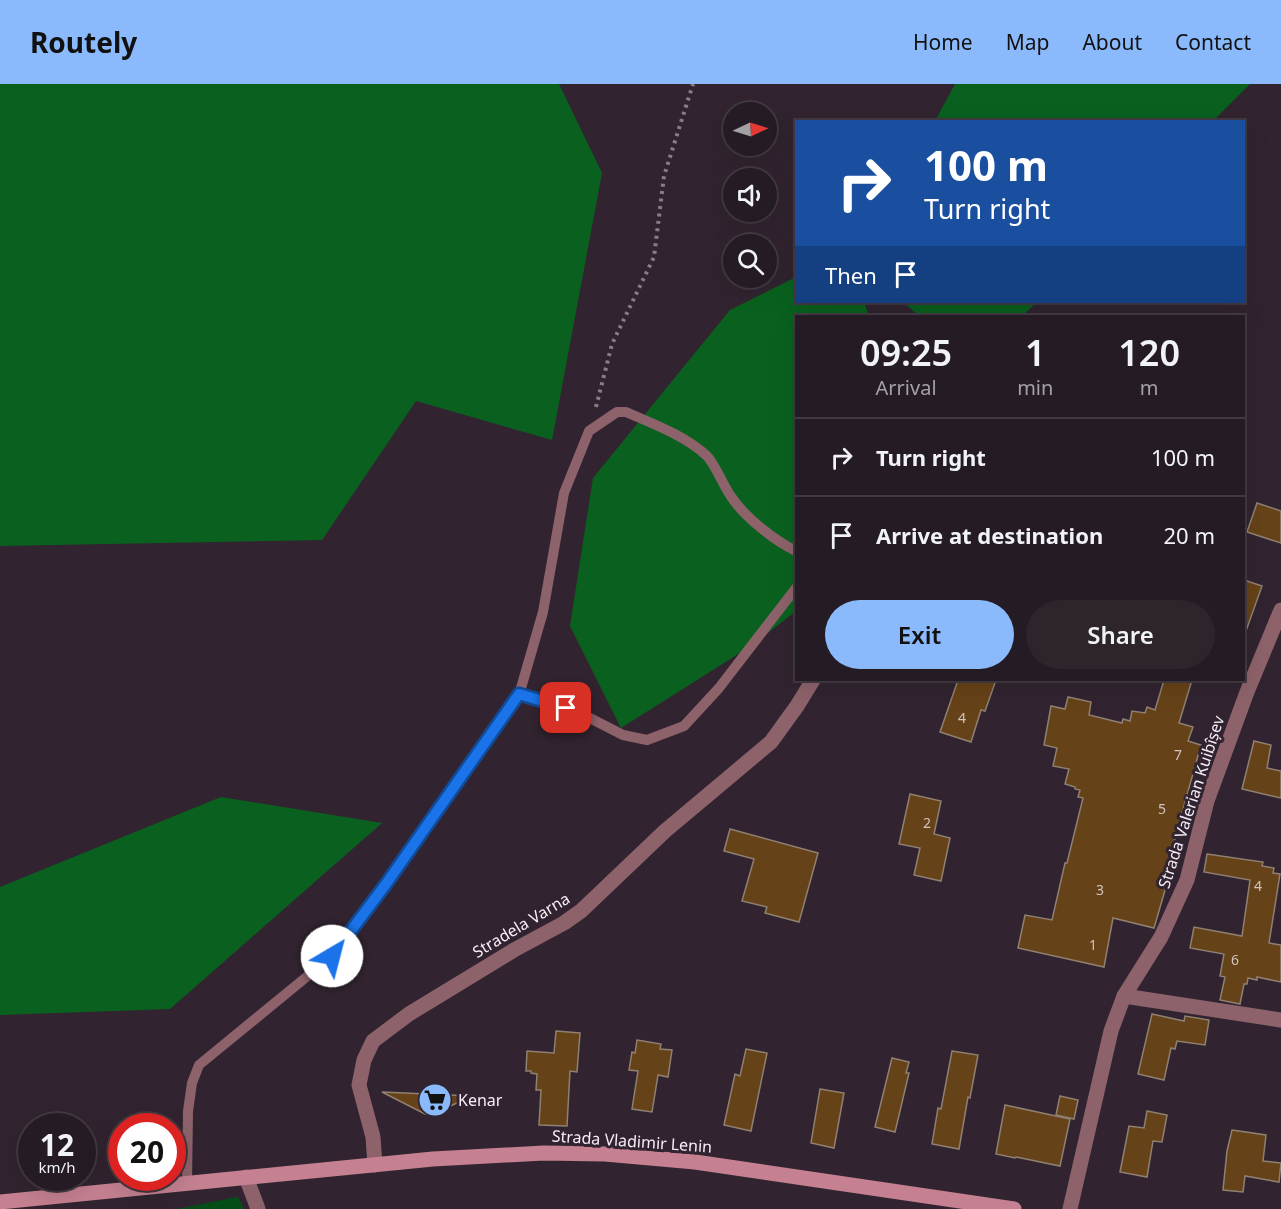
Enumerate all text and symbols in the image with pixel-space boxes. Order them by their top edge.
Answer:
text: Routely [30,23,137,61]
text: Home [913,28,973,56]
text: Map [1006,28,1049,56]
text: About [1082,28,1142,56]
text: Contact [1175,28,1251,56]
north arrow [723,102,777,156]
map controls [723,102,777,288]
text: 100 m [924,136,1048,193]
icon: right [825,144,903,222]
button: sound [723,168,777,222]
text: Turn right [924,190,1050,227]
button: search [723,234,777,288]
icon: arrive [889,258,922,291]
text: Then [825,260,877,290]
text: 09:25 [860,328,952,377]
text: 1 [1025,328,1046,377]
text: 120 [1118,328,1180,377]
text: Arrival [876,374,937,401]
text: min [1017,374,1053,401]
text: m [1140,374,1159,401]
icon: right [825,441,858,474]
text: Turn right [876,442,986,472]
text: 100 m [1151,442,1215,472]
icon: arrive [825,519,858,552]
text: Arrive at destination [876,520,1103,550]
text: 20 m [1164,520,1215,550]
button: Exit [825,600,1014,669]
button: Share [1026,600,1215,669]
pin [540,682,591,733]
icon: arrive [549,691,582,724]
house number: 4 [958,708,966,727]
street label: Strada Valerian Kuibîșev [1153,712,1230,891]
house number: 7 [1174,745,1182,764]
house number: 5 [1158,799,1166,818]
house number: 2 [923,813,931,832]
house number: 4 [1254,876,1262,895]
house number: 3 [1096,880,1104,899]
street label: Stradela Varna [468,887,574,963]
position arrow [300,924,364,988]
house number: 1 [1089,935,1097,954]
house number: 6 [1231,950,1239,969]
supermarket icon: Kenar [417,1082,453,1118]
place label: Kenar [458,1089,503,1111]
speed limit sign: 20 [108,1113,186,1191]
text: 12 [40,1124,74,1165]
street label: Strada Vladimir Lenin [551,1124,713,1158]
text: km/h [39,1157,75,1177]

